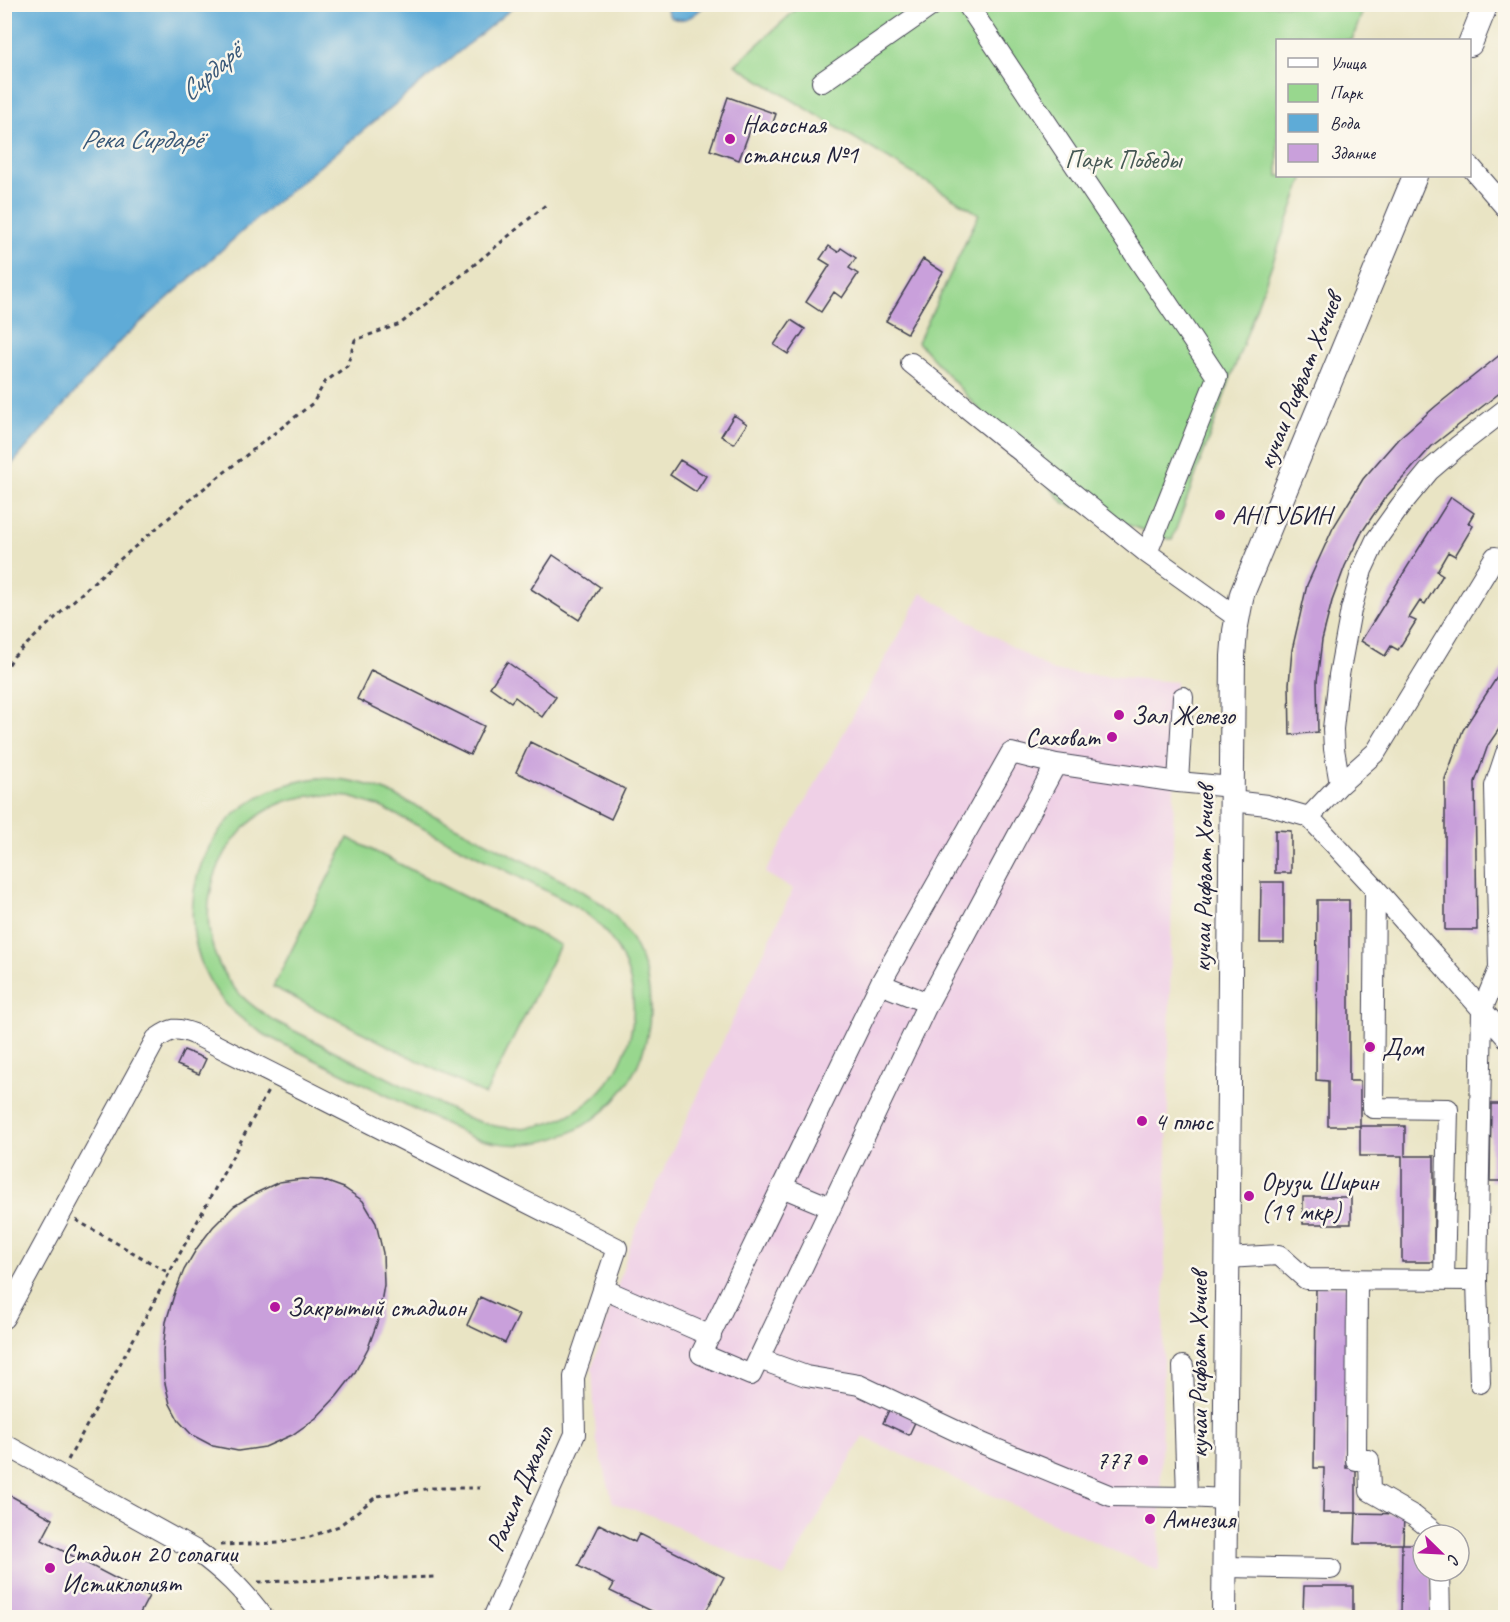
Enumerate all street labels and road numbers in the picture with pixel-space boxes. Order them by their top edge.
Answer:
street label: кучаи Рифъат Хочиев [1249,284,1352,474]
street label: кучаи Рифъат Хочиев [1185,780,1222,973]
street label: кучаи Рифъат Хочиев [1182,1267,1215,1458]
street label: Рахим Джалил [478,1420,561,1557]

